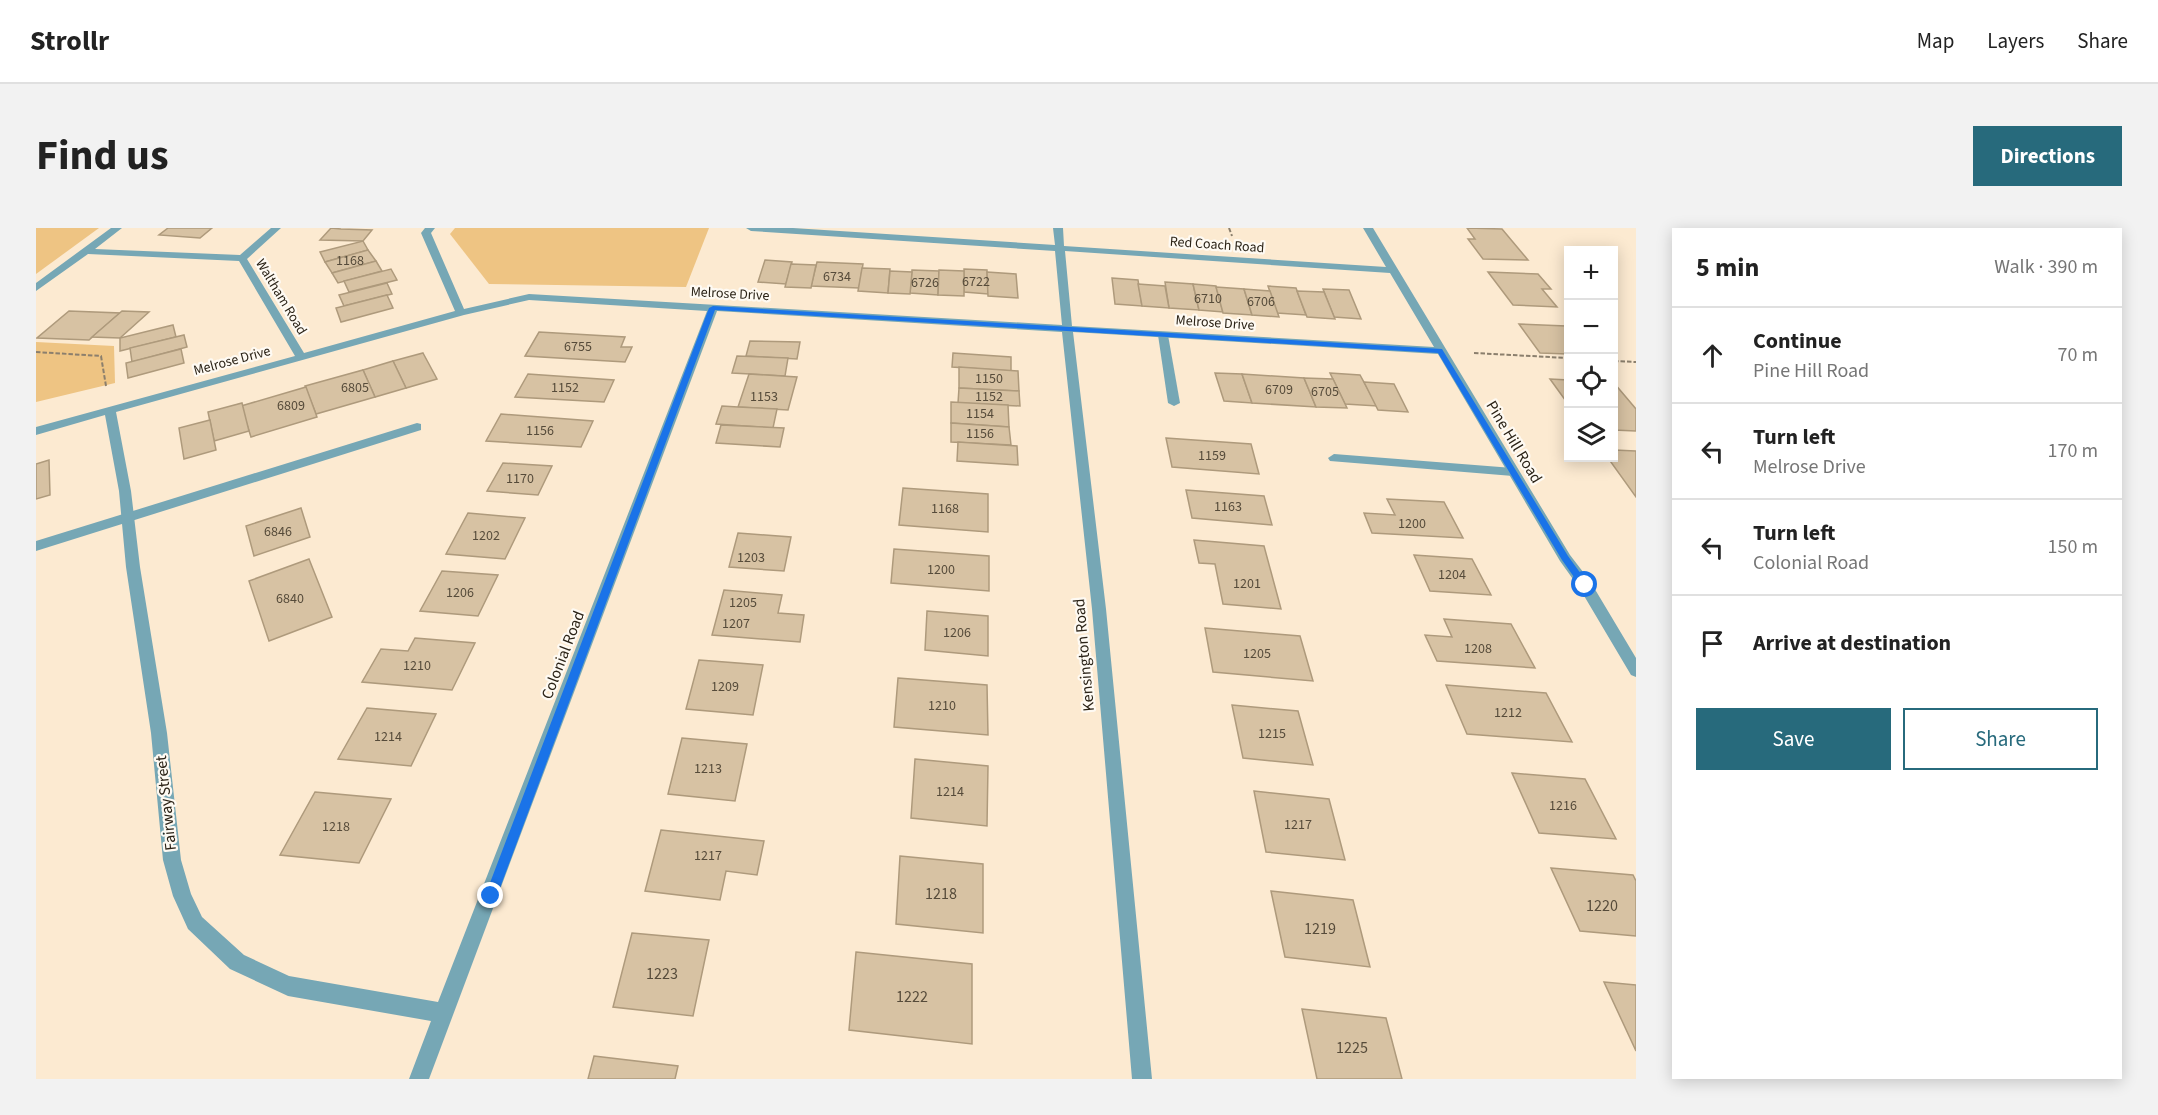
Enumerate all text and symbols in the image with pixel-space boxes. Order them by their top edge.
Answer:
text: Strollr [30,21,109,61]
text: Map [1917,26,1954,56]
text: Layers [1987,26,2044,56]
text: Share [2077,26,2128,56]
text: Find us [36,126,169,186]
button: Directions [1973,126,2122,186]
street label: Red Coach Road [1169,232,1265,258]
map controls [1564,246,1618,462]
button: + [1564,246,1618,300]
text: 5 min [1696,249,1759,286]
house number: 1168 [336,251,364,271]
text: Walk · 390 m [1994,253,2098,281]
street label: Waltham Road [250,255,312,339]
house number: 6734 [823,267,851,287]
house number: 6722 [962,272,990,292]
house number: 6726 [911,273,939,293]
street label: Melrose Drive [690,282,770,306]
house number: 6710 [1194,289,1222,309]
house number: 6706 [1247,292,1275,312]
button: − [1564,300,1618,354]
street label: Melrose Drive [1175,310,1255,336]
text: Continue [1753,325,1842,357]
house number: 6755 [564,337,592,357]
icon: ahead [1696,339,1729,372]
street label: Melrose Drive [191,341,273,381]
text: 70 m [2058,341,2098,369]
button: locate [1564,354,1618,408]
text: Pine Hill Road [1753,357,1869,385]
house number: 1150 [975,369,1003,389]
house number: 6805 [341,378,369,398]
house number: 1152 [551,378,579,398]
house number: 6709 [1265,380,1293,400]
house number: 6705 [1311,382,1339,402]
house number: 1153 [750,387,778,407]
house number: 1152 [975,387,1003,407]
house number: 6809 [277,396,305,416]
street label: Pine Hill Road [1481,396,1547,488]
house number: 1154 [966,404,994,424]
button: layers [1564,408,1618,462]
house number: 1156 [526,421,554,441]
text: Turn left [1753,421,1835,453]
house number: 1156 [966,424,994,444]
icon: left [1696,435,1729,468]
text: 170 m [2048,437,2098,465]
house number: 1159 [1198,446,1226,466]
text: Melrose Drive [1753,453,1866,481]
house number: 1170 [506,469,534,489]
house number: 1163 [1214,497,1242,517]
house number: 1168 [931,499,959,519]
house number: 1200 [1398,514,1426,534]
text: Turn left [1753,517,1835,549]
house number: 6846 [264,522,292,542]
house number: 1202 [472,526,500,546]
icon: left [1696,531,1729,564]
text: 150 m [2048,533,2098,561]
house number: 1203 [737,548,765,568]
text: Colonial Road [1753,549,1869,577]
house number: 1200 [927,560,955,580]
house number: 1204 [1438,565,1466,585]
route start [1571,571,1597,597]
house number: 1201 [1233,574,1261,594]
house number: 1206 [446,583,474,603]
house number: 6840 [276,589,304,609]
house number: 1205 [729,593,757,613]
street label: Kensington Road [1068,598,1100,712]
street label: Colonial Road [536,608,590,702]
house number: 1207 [722,614,750,634]
house number: 1206 [943,623,971,643]
icon: arrive [1696,627,1729,660]
text: Arrive at destination [1753,627,1951,659]
house number: 1208 [1464,639,1492,659]
house number: 1205 [1243,644,1271,664]
house number: 1210 [403,656,431,676]
house number: 1209 [711,677,739,697]
house number: 1210 [928,696,956,716]
house number: 1212 [1494,703,1522,723]
button: Save [1696,708,1891,770]
button: Share [1903,708,2098,770]
house number: 1215 [1258,724,1286,744]
house number: 1214 [374,727,402,747]
street label: Fairway Street [150,754,182,852]
house number: 1213 [694,759,722,779]
house number: 1214 [936,782,964,802]
house number: 1216 [1549,796,1577,816]
house number: 1217 [1284,815,1312,835]
house number: 1218 [322,817,350,837]
house number: 1217 [694,846,722,866]
route end [477,882,503,908]
house number: 1218 [925,883,957,905]
house number: 1220 [1586,895,1618,917]
house number: 1219 [1304,918,1336,940]
house number: 1223 [646,963,678,985]
house number: 1222 [896,986,928,1008]
house number: 1225 [1336,1037,1368,1059]

